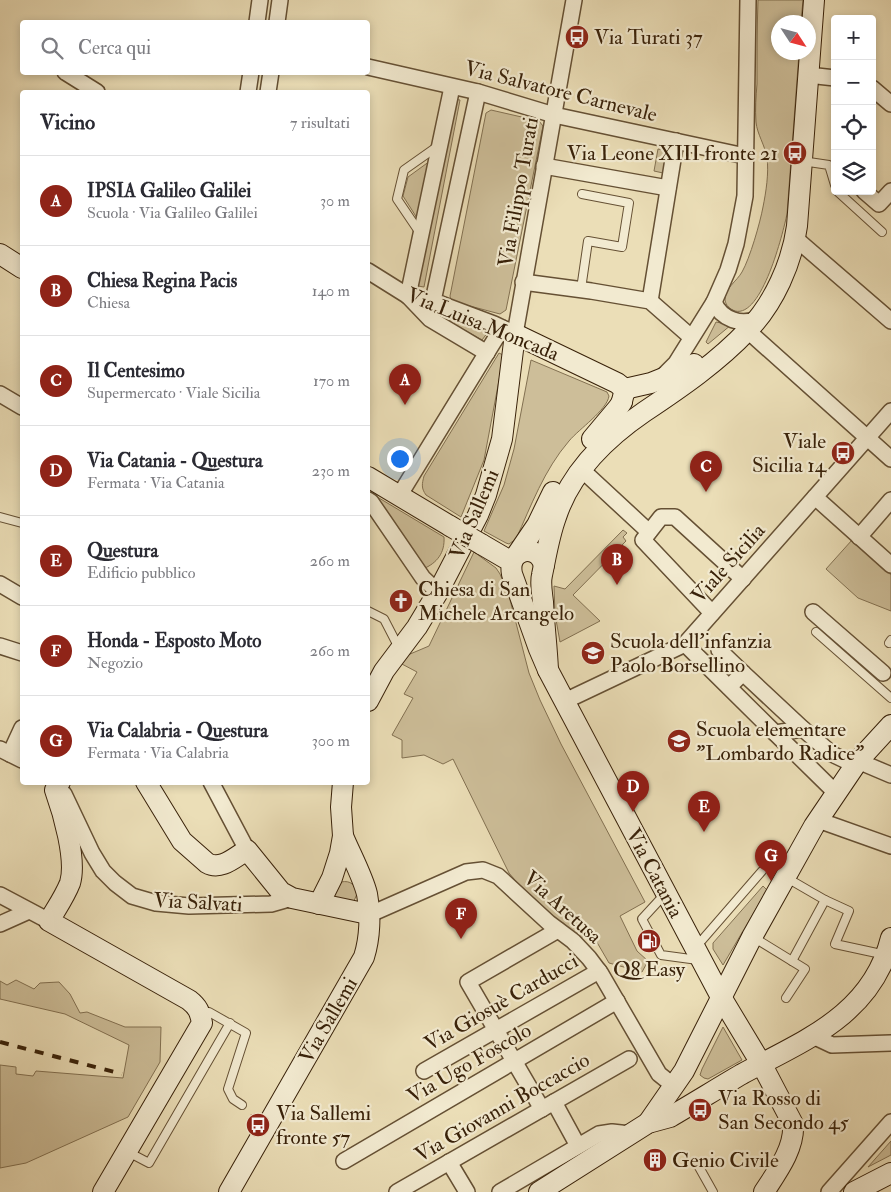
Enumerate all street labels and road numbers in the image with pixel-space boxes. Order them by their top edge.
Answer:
street label: Via Salvatore Carnevale [462,55,660,129]
street label: Via Filippo Turati [492,115,545,269]
street label: Via Luisa Moncada [403,282,563,367]
street label: Via Sallemi [443,465,506,563]
street label: Viale Sicilia [685,518,772,609]
street label: Via Catania [620,824,690,923]
street label: Via Aretusa [518,865,608,950]
street label: Via Salvati [153,887,244,918]
street label: Via Giosuè Carducci [419,947,583,1057]
street label: Via Sallemi [293,972,364,1068]
street label: Via Ugo Foscolo [402,1017,536,1110]
street label: Via Giovanni Boccaccio [410,1046,595,1169]

